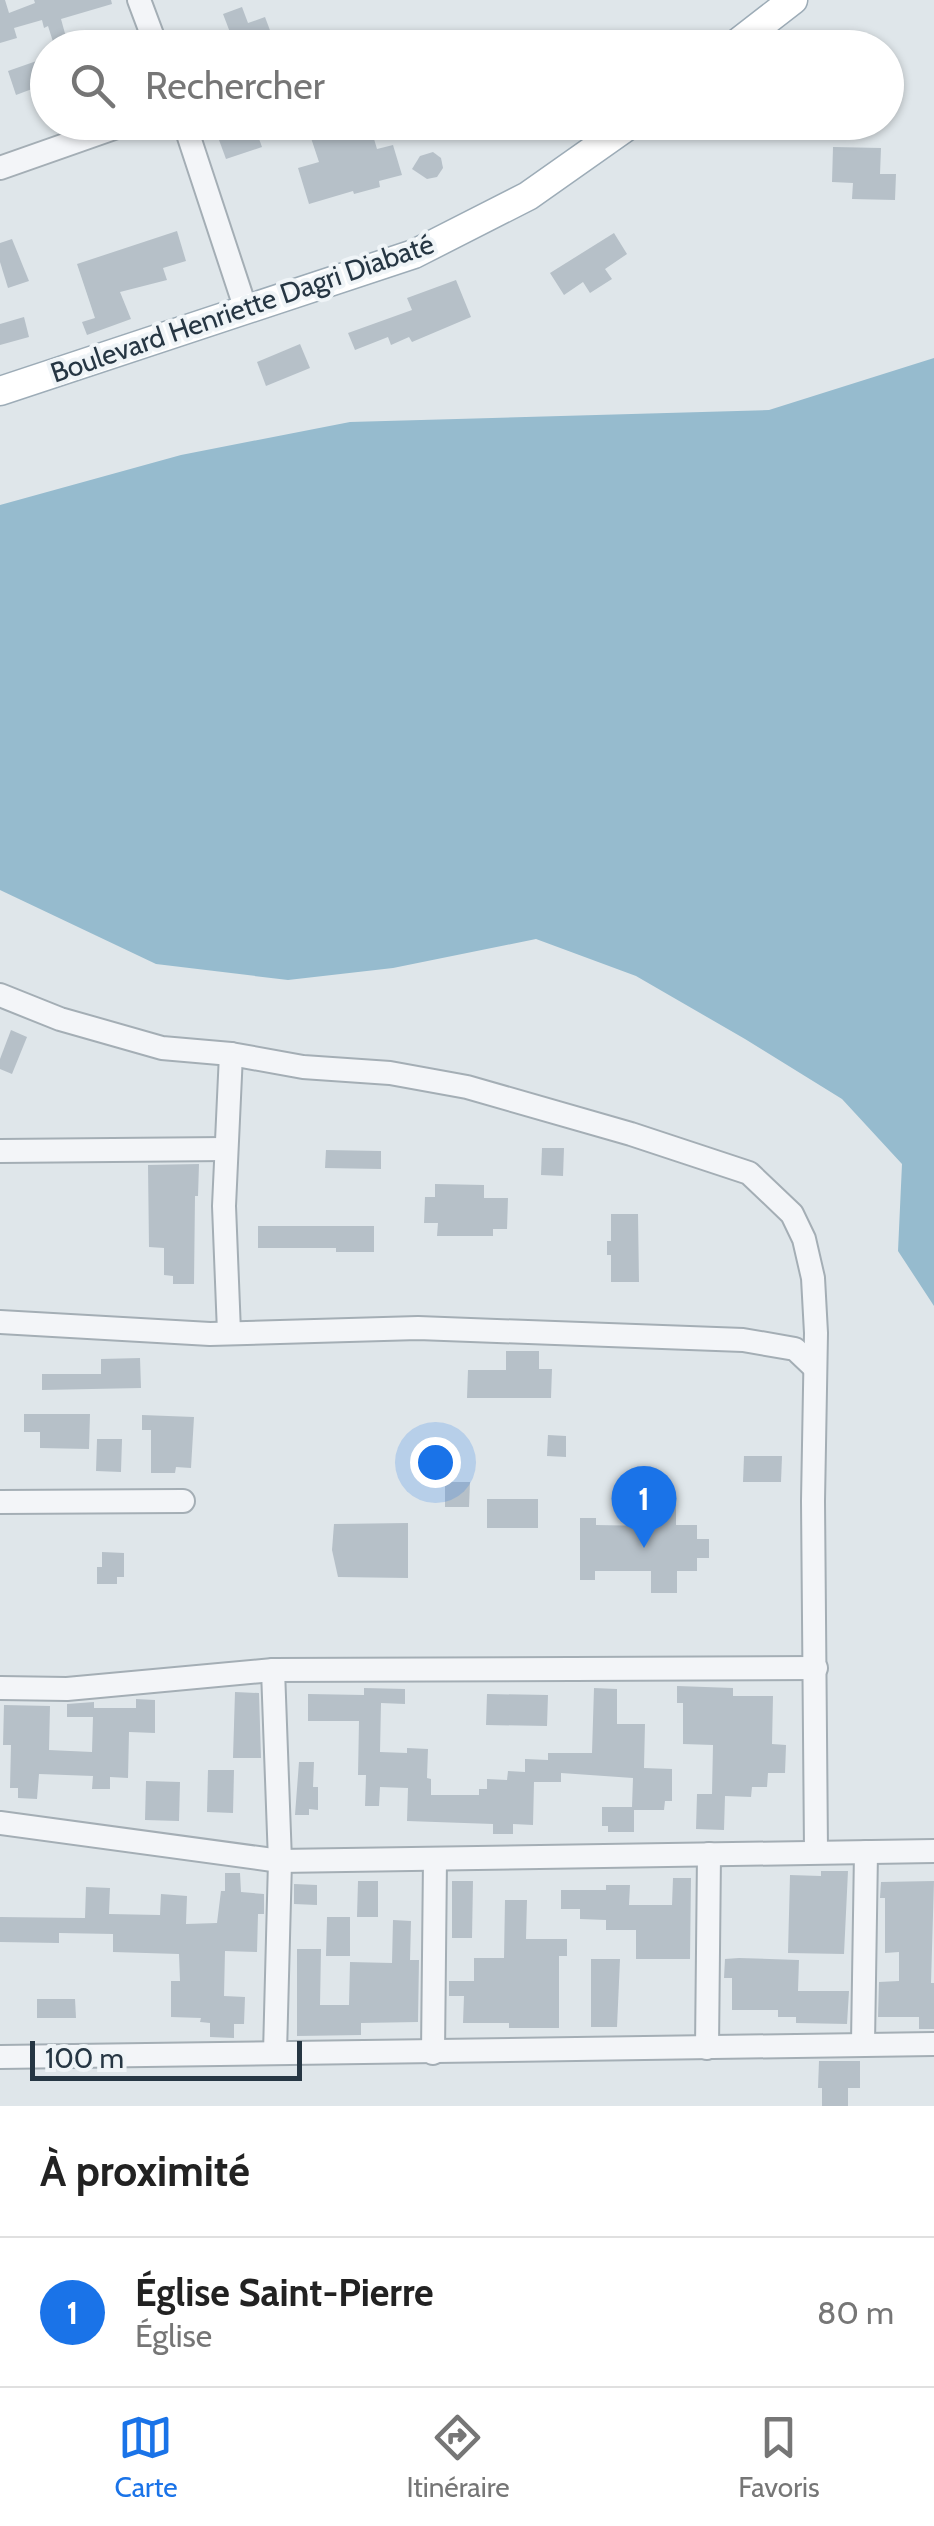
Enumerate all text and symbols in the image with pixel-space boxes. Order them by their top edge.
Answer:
search box [30,30,904,140]
icon: search [65,58,120,113]
text: Rechercher [145,62,325,109]
street label: Boulevard Henriette Dagri Diabaté [46,226,438,390]
your location [410,1437,461,1488]
pin: 1 [612,1466,676,1548]
scale bar [30,2036,302,2080]
text: 100 m [45,2041,124,2075]
text: À proximité [40,2145,250,2197]
text: Église Saint-Pierre [135,2269,434,2316]
text: 1 [67,2293,78,2332]
text: 80 m [817,2293,894,2332]
text: Église [135,2316,212,2355]
tab: Carte [114,2410,178,2504]
tab: Itinéraire [406,2410,510,2504]
tab: Favoris [738,2410,820,2504]

